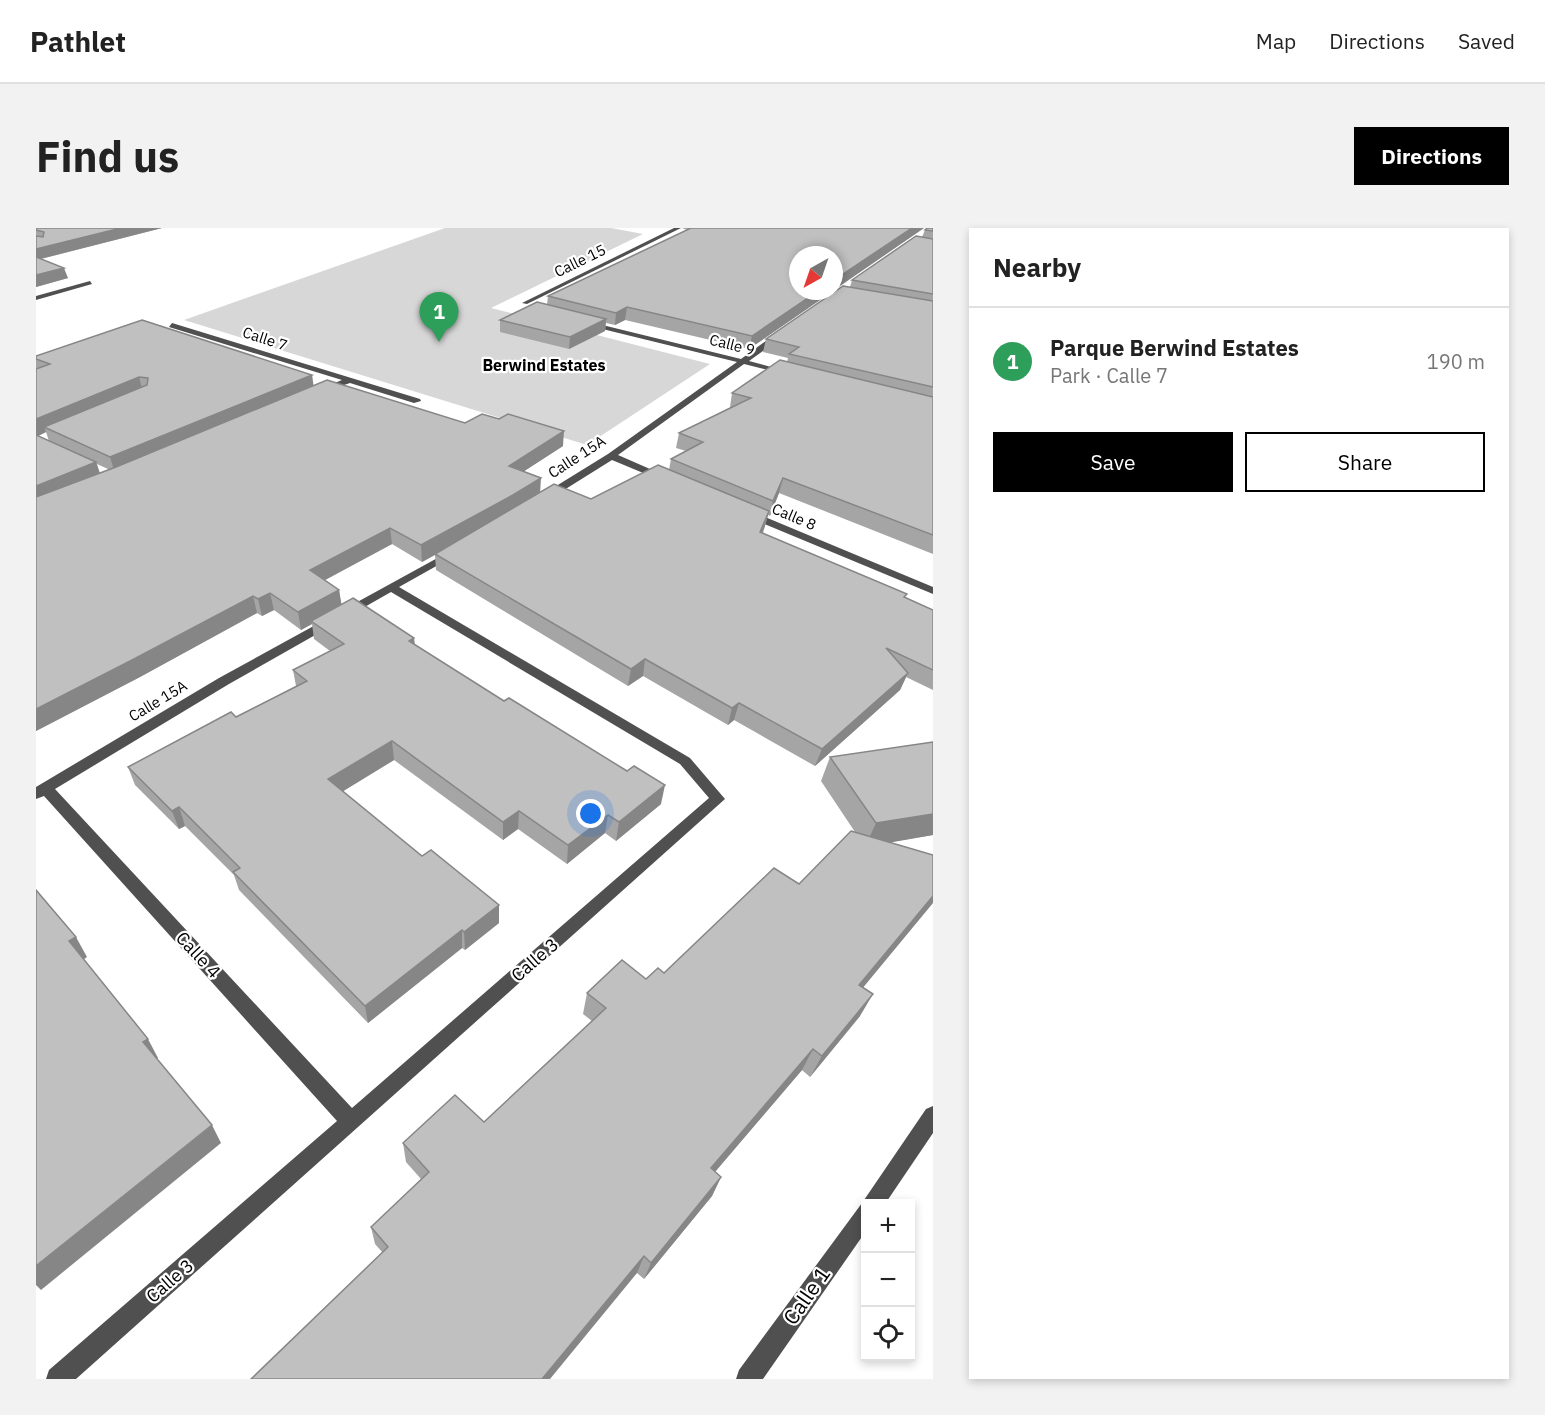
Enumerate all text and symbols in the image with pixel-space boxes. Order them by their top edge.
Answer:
text: Pathlet [30,23,126,60]
text: Map [1256,27,1296,55]
text: Directions [1329,27,1425,55]
text: Saved [1458,27,1515,55]
button: Directions [1354,127,1509,185]
text: Find us [36,129,179,184]
street label: Calle 15 [551,240,609,281]
north arrow [789,246,843,300]
text: Nearby [993,250,1081,284]
pin: 1 [420,292,458,342]
street label: Calle 7 [240,322,290,355]
street label: Calle 9 [707,330,757,359]
text: Parque Berwind Estates [1050,333,1299,362]
text: 1 [1007,348,1019,375]
text: 190 m [1427,348,1485,375]
district label: Berwind Estates [482,355,606,375]
text: Park · Calle 7 [1050,362,1168,389]
street label: Calle 15A [544,431,609,482]
button: Save [993,432,1233,492]
button: Share [1245,432,1485,492]
street label: Calle 8 [769,499,819,534]
street label: Calle 15A [125,676,191,725]
your location [576,799,605,828]
street label: Calle 4 [171,927,226,983]
street label: Calle 3 [506,933,563,986]
map controls [861,1199,915,1361]
button: + [861,1199,915,1253]
button: − [861,1253,915,1307]
street label: Calle 3 [141,1254,198,1307]
street label: Calle 1 [776,1261,836,1330]
button: locate [861,1307,915,1361]

